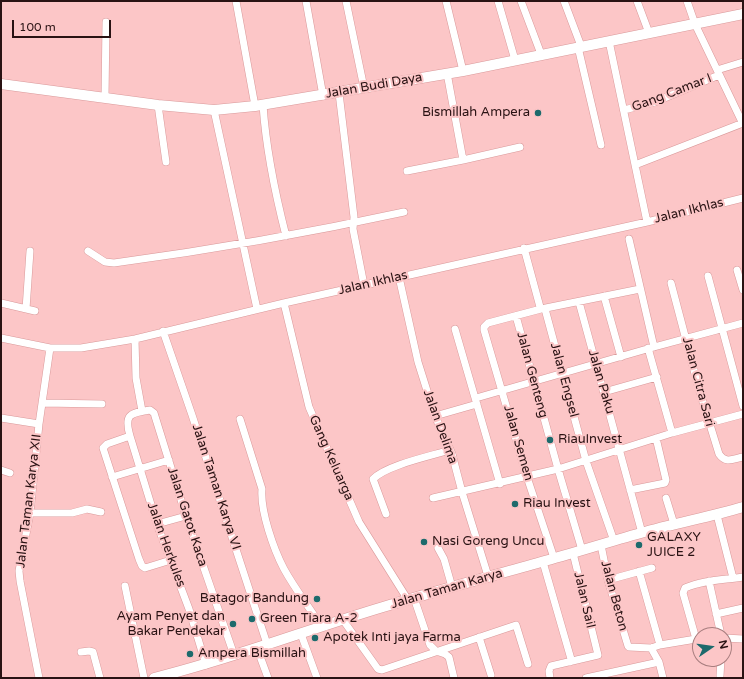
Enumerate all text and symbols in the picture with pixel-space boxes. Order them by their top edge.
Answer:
scale bar [14,12,113,38]
text: 100 m [19,20,56,34]
street label: Jalan Budi Daya [324,70,424,102]
street label: Gang Camar I [630,71,714,115]
place label: Bismillah Ampera [422,105,530,121]
marker: Bismillah Ampera [533,108,543,118]
street label: Jalan Ikhlas [653,195,725,227]
street label: Jalan Ikhlas [337,267,409,299]
street label: Jalan Genteng [513,330,551,420]
street label: Jalan Citra Sari [679,336,717,428]
street label: Jalan Engsel [547,341,581,419]
street label: Jalan Paku [584,348,618,416]
street label: Jalan Delima [419,388,461,466]
street label: Jalan Semen [500,403,536,483]
street label: Gang Keluarga [305,413,357,503]
street label: Jalan Taman Karya VI [188,422,244,552]
place label: RiauInvest [558,432,622,448]
street label: Jalan Taman Karya XII [13,433,45,569]
marker: RiauInvest [545,435,555,445]
street label: Jalan Gatot Kaca [164,465,210,569]
place label: Riau Invest [523,496,591,512]
marker: Riau Invest [510,499,520,509]
street label: Jalan Herkules [143,501,189,589]
place label: GALAXY JUICE 2 [647,530,701,561]
place label: Nasi Goreng Uncu [432,534,544,550]
marker: Nasi Goreng Uncu [419,537,429,547]
marker: GALAXY JUICE 2 [634,540,644,550]
street label: Jalan Beton [597,559,631,633]
street label: Jalan Taman Karya [390,566,504,612]
street label: Jalan Sail [570,570,598,630]
place label: Batagor Bandung [200,591,309,607]
marker: Batagor Bandung [312,594,322,604]
place label: Ayam Penyet dan Bakar Pendekar [117,609,225,640]
place label: Green Tiara A-2 [260,611,358,627]
marker: Green Tiara A-2 [247,614,257,624]
marker: Ayam Penyet dan Bakar Pendekar [228,619,238,629]
north arrow [692,627,732,667]
place label: Apotek Inti jaya Farma [323,630,461,646]
marker: Apotek Inti jaya Farma [310,633,320,643]
text: N [716,639,731,650]
place label: Ampera Bismillah [198,646,306,662]
marker: Ampera Bismillah [185,649,195,659]

